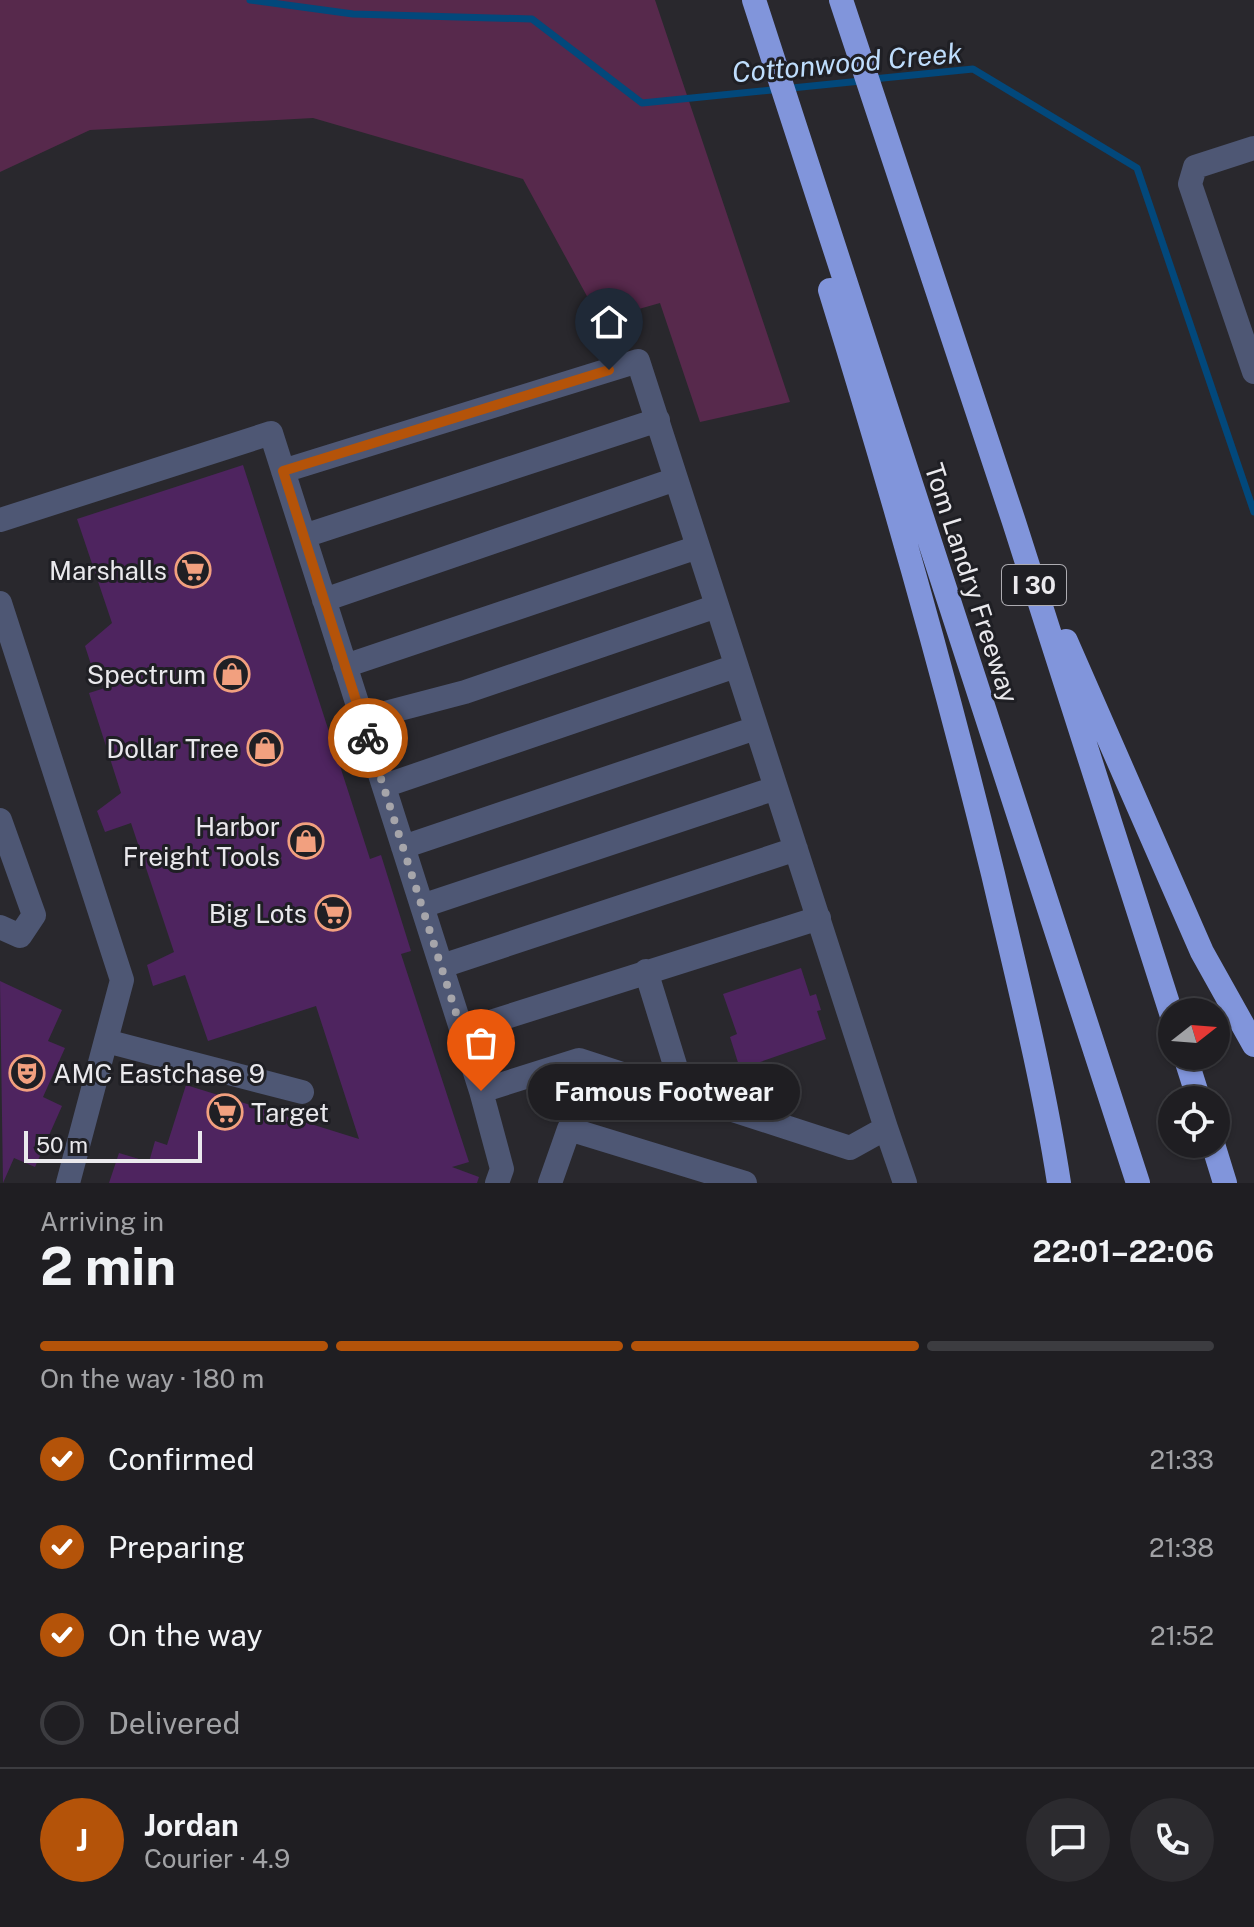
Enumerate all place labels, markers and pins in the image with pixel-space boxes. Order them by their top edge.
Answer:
pin [575,288,643,370]
supermarket icon: Marshalls [174,551,212,589]
place label: Marshalls [49,555,167,586]
shop icon: Spectrum [213,655,251,693]
place label: Spectrum [87,659,206,690]
shop icon: Dollar Tree [246,729,284,767]
place label: Dollar Tree [106,733,239,764]
place label: Harbor Freight Tools [123,811,280,872]
shop icon: Harbor Freight Tools [287,822,325,860]
supermarket icon: Big Lots [314,894,352,932]
place label: Big Lots [209,898,307,929]
pin [447,1009,515,1091]
theatre icon: AMC Eastchase 9 [8,1054,46,1092]
place label: AMC Eastchase 9 [53,1058,265,1089]
callout: Famous Footwear [529,1063,801,1119]
supermarket icon: Target [206,1093,244,1131]
place label: Target [251,1097,329,1128]

